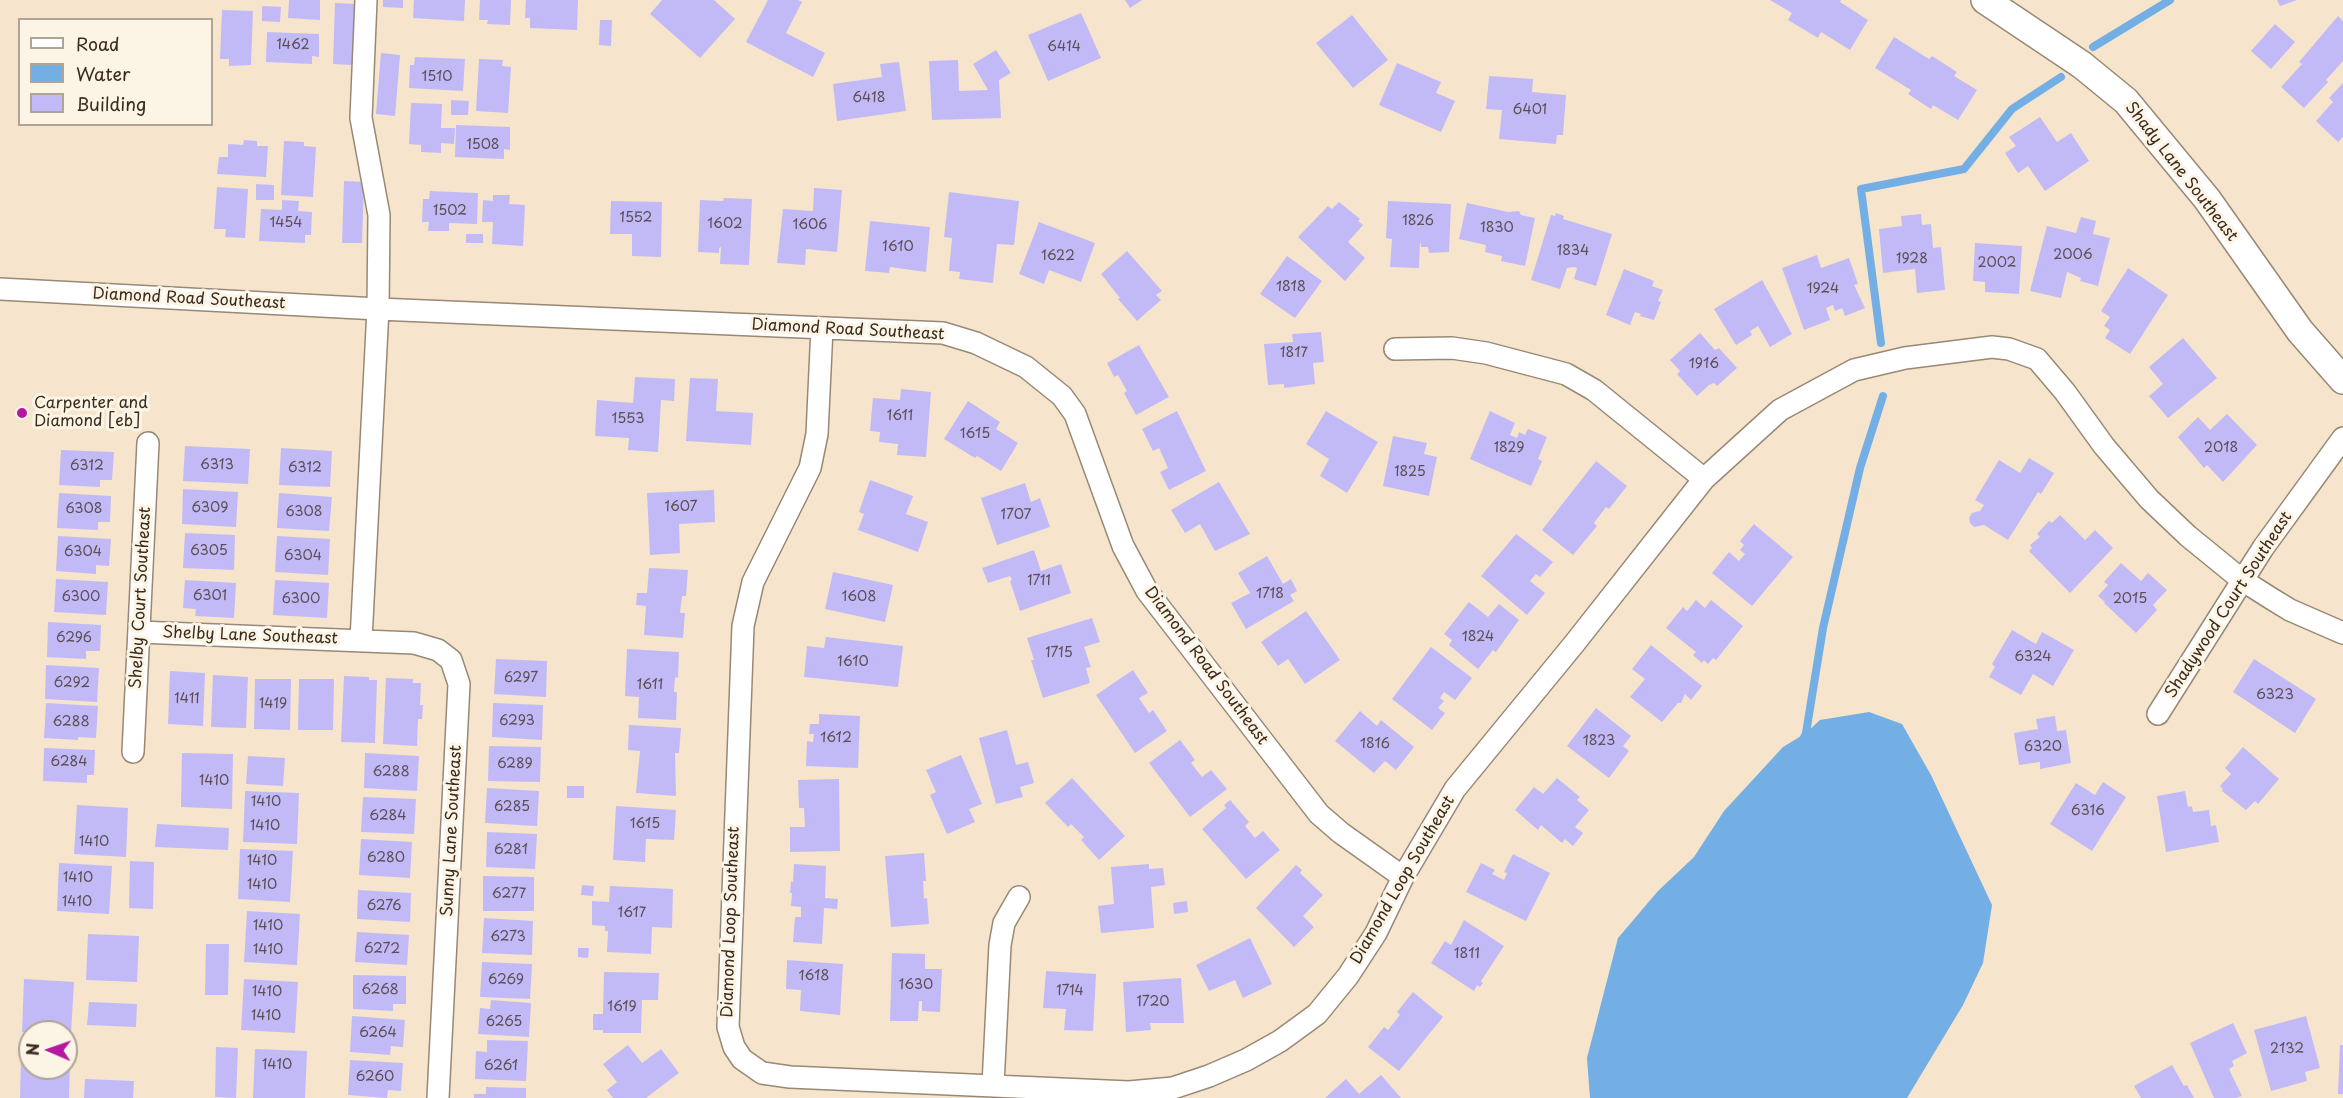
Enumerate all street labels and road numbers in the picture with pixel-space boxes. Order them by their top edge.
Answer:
street label: Shady Lane Southeast [2121,98,2241,246]
street label: Diamond Road Southeast [92,284,286,314]
street label: Diamond Road Southeast [751,315,945,345]
street label: Shelby Court Southeast [127,506,155,690]
street label: Shadywood Court Southeast [2161,508,2297,702]
street label: Diamond Road Southeast [1140,583,1272,749]
street label: Shelby Lane Southeast [162,623,338,649]
street label: Sunny Lane Southeast [438,745,466,917]
street label: Diamond Loop Southeast [1347,792,1459,968]
street label: Diamond Loop Southeast [718,826,744,1018]

